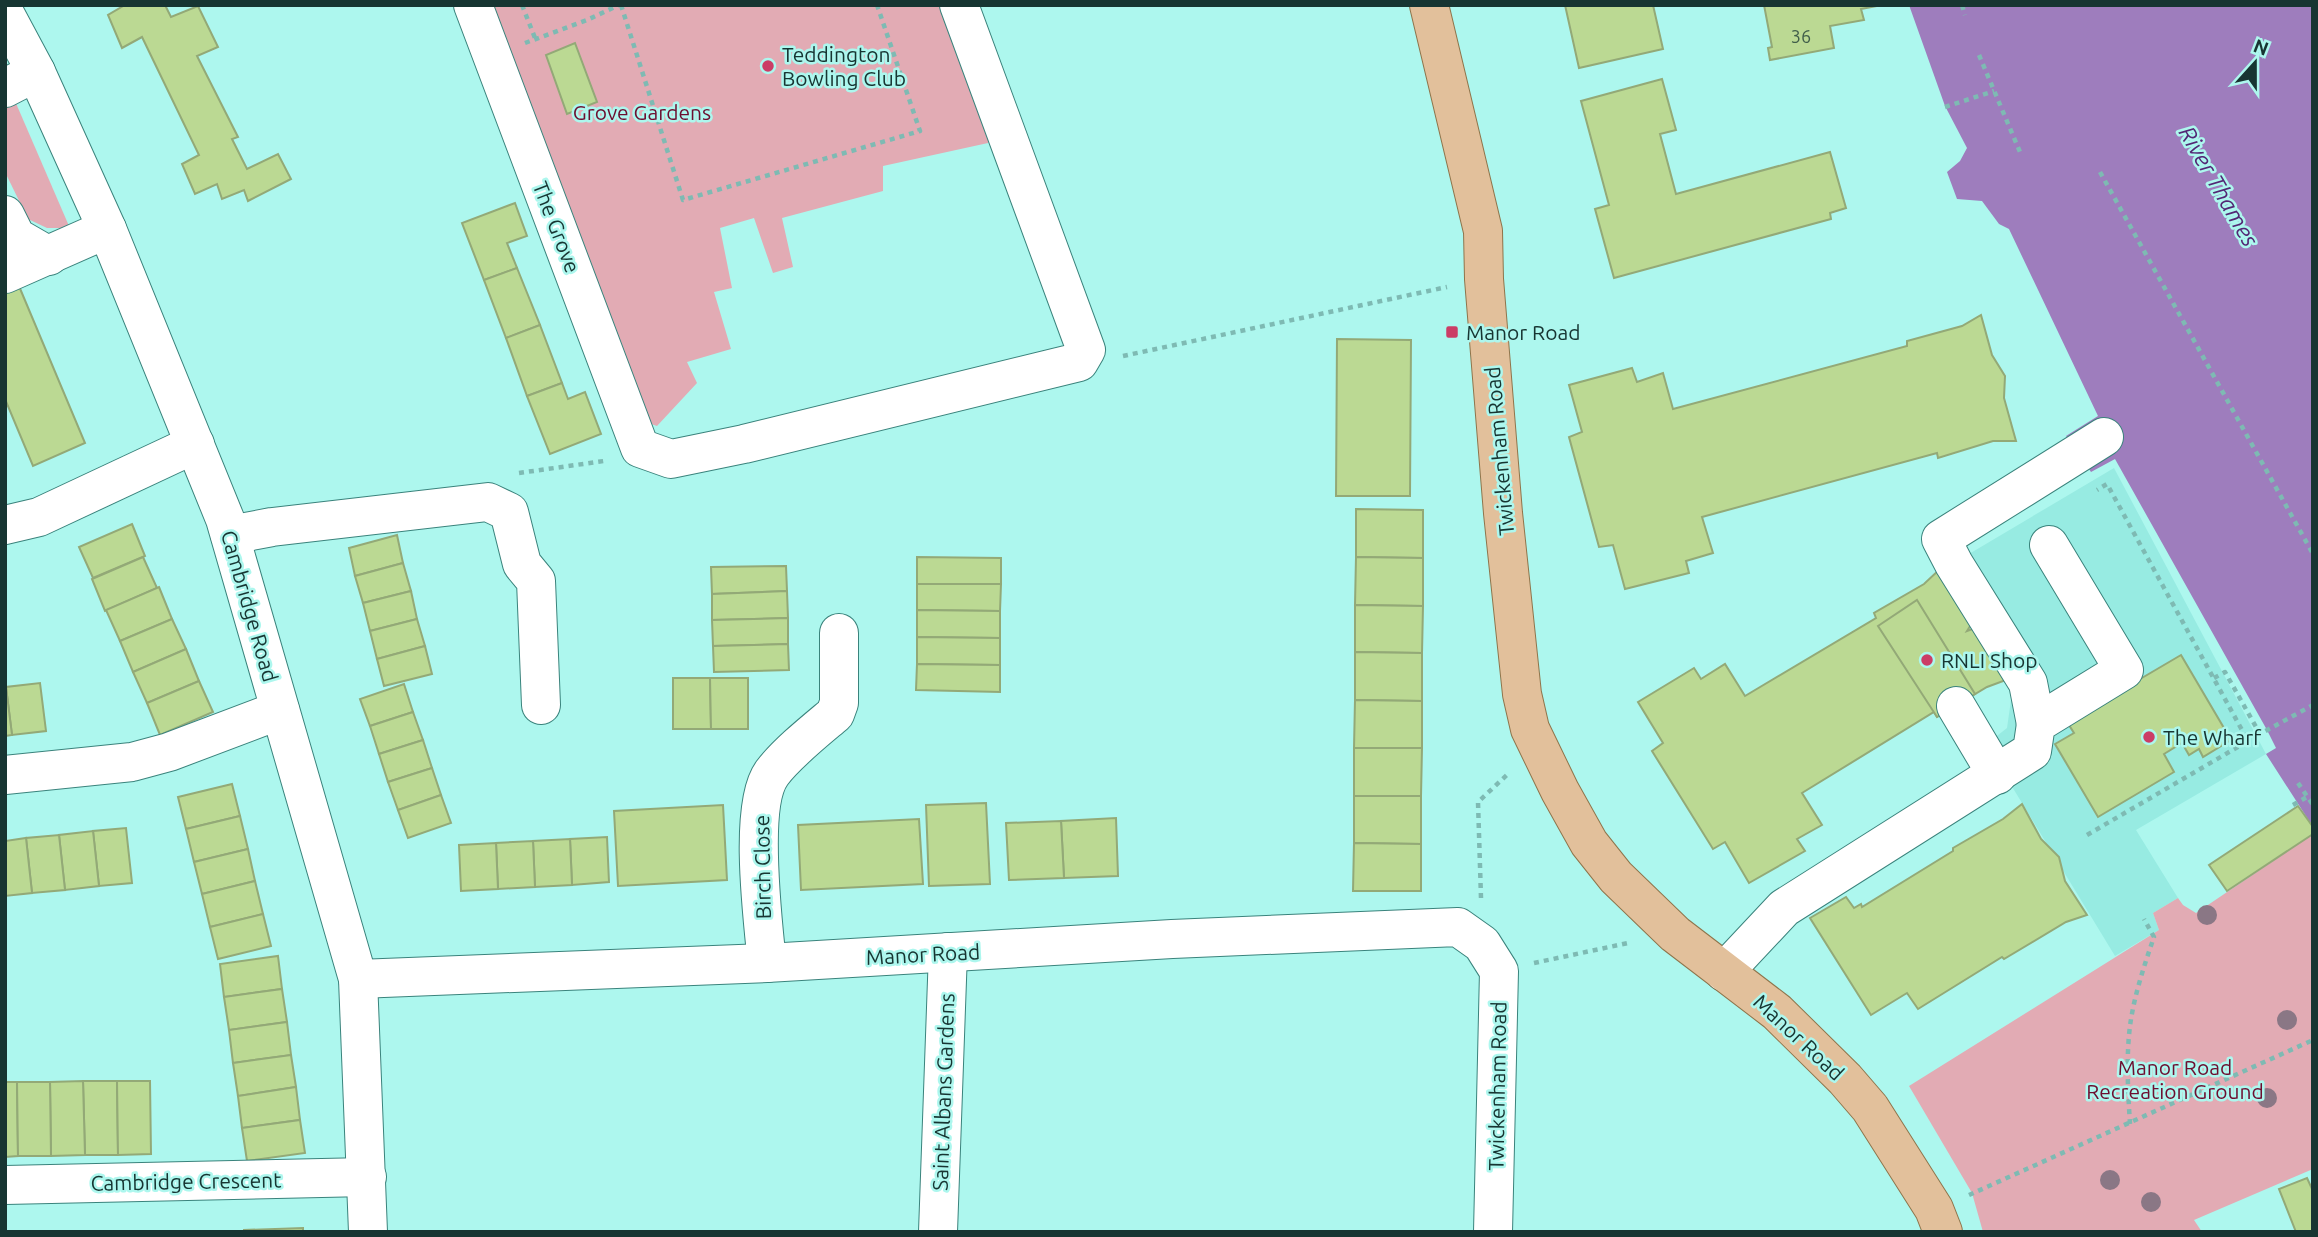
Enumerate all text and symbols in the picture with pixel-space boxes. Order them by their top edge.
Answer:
house number: 36 [1791,26,1811,46]
north arrow [2220,28,2290,98]
text: N [2251,34,2272,60]
place label: Teddington Bowling Club [782,42,906,90]
marker: Teddington Bowling Club [760,58,776,74]
park label: Grove Gardens [573,100,711,124]
water label: River Thames [2175,121,2264,251]
street label: The Grove [529,178,585,276]
place label: Manor Road [1466,320,1581,344]
marker: Manor Road [1444,324,1460,340]
street label: Twickenham Road [1480,366,1518,536]
street label: Cambridge Road [217,528,283,684]
place label: RNLI Shop [1941,648,2038,672]
marker: RNLI Shop [1919,652,1935,668]
place label: The Wharf [2163,725,2262,749]
marker: The Wharf [2141,729,2157,745]
street label: Birch Close [749,815,775,919]
street label: Manor Road [865,939,981,969]
street label: Manor Road [1749,989,1849,1085]
street label: Saint Albans Gardens [928,993,958,1191]
street label: Twickenham Road [1484,1001,1510,1171]
park label: Manor Road Recreation Ground [2086,1055,2264,1103]
street label: Cambridge Crescent [90,1167,282,1195]

